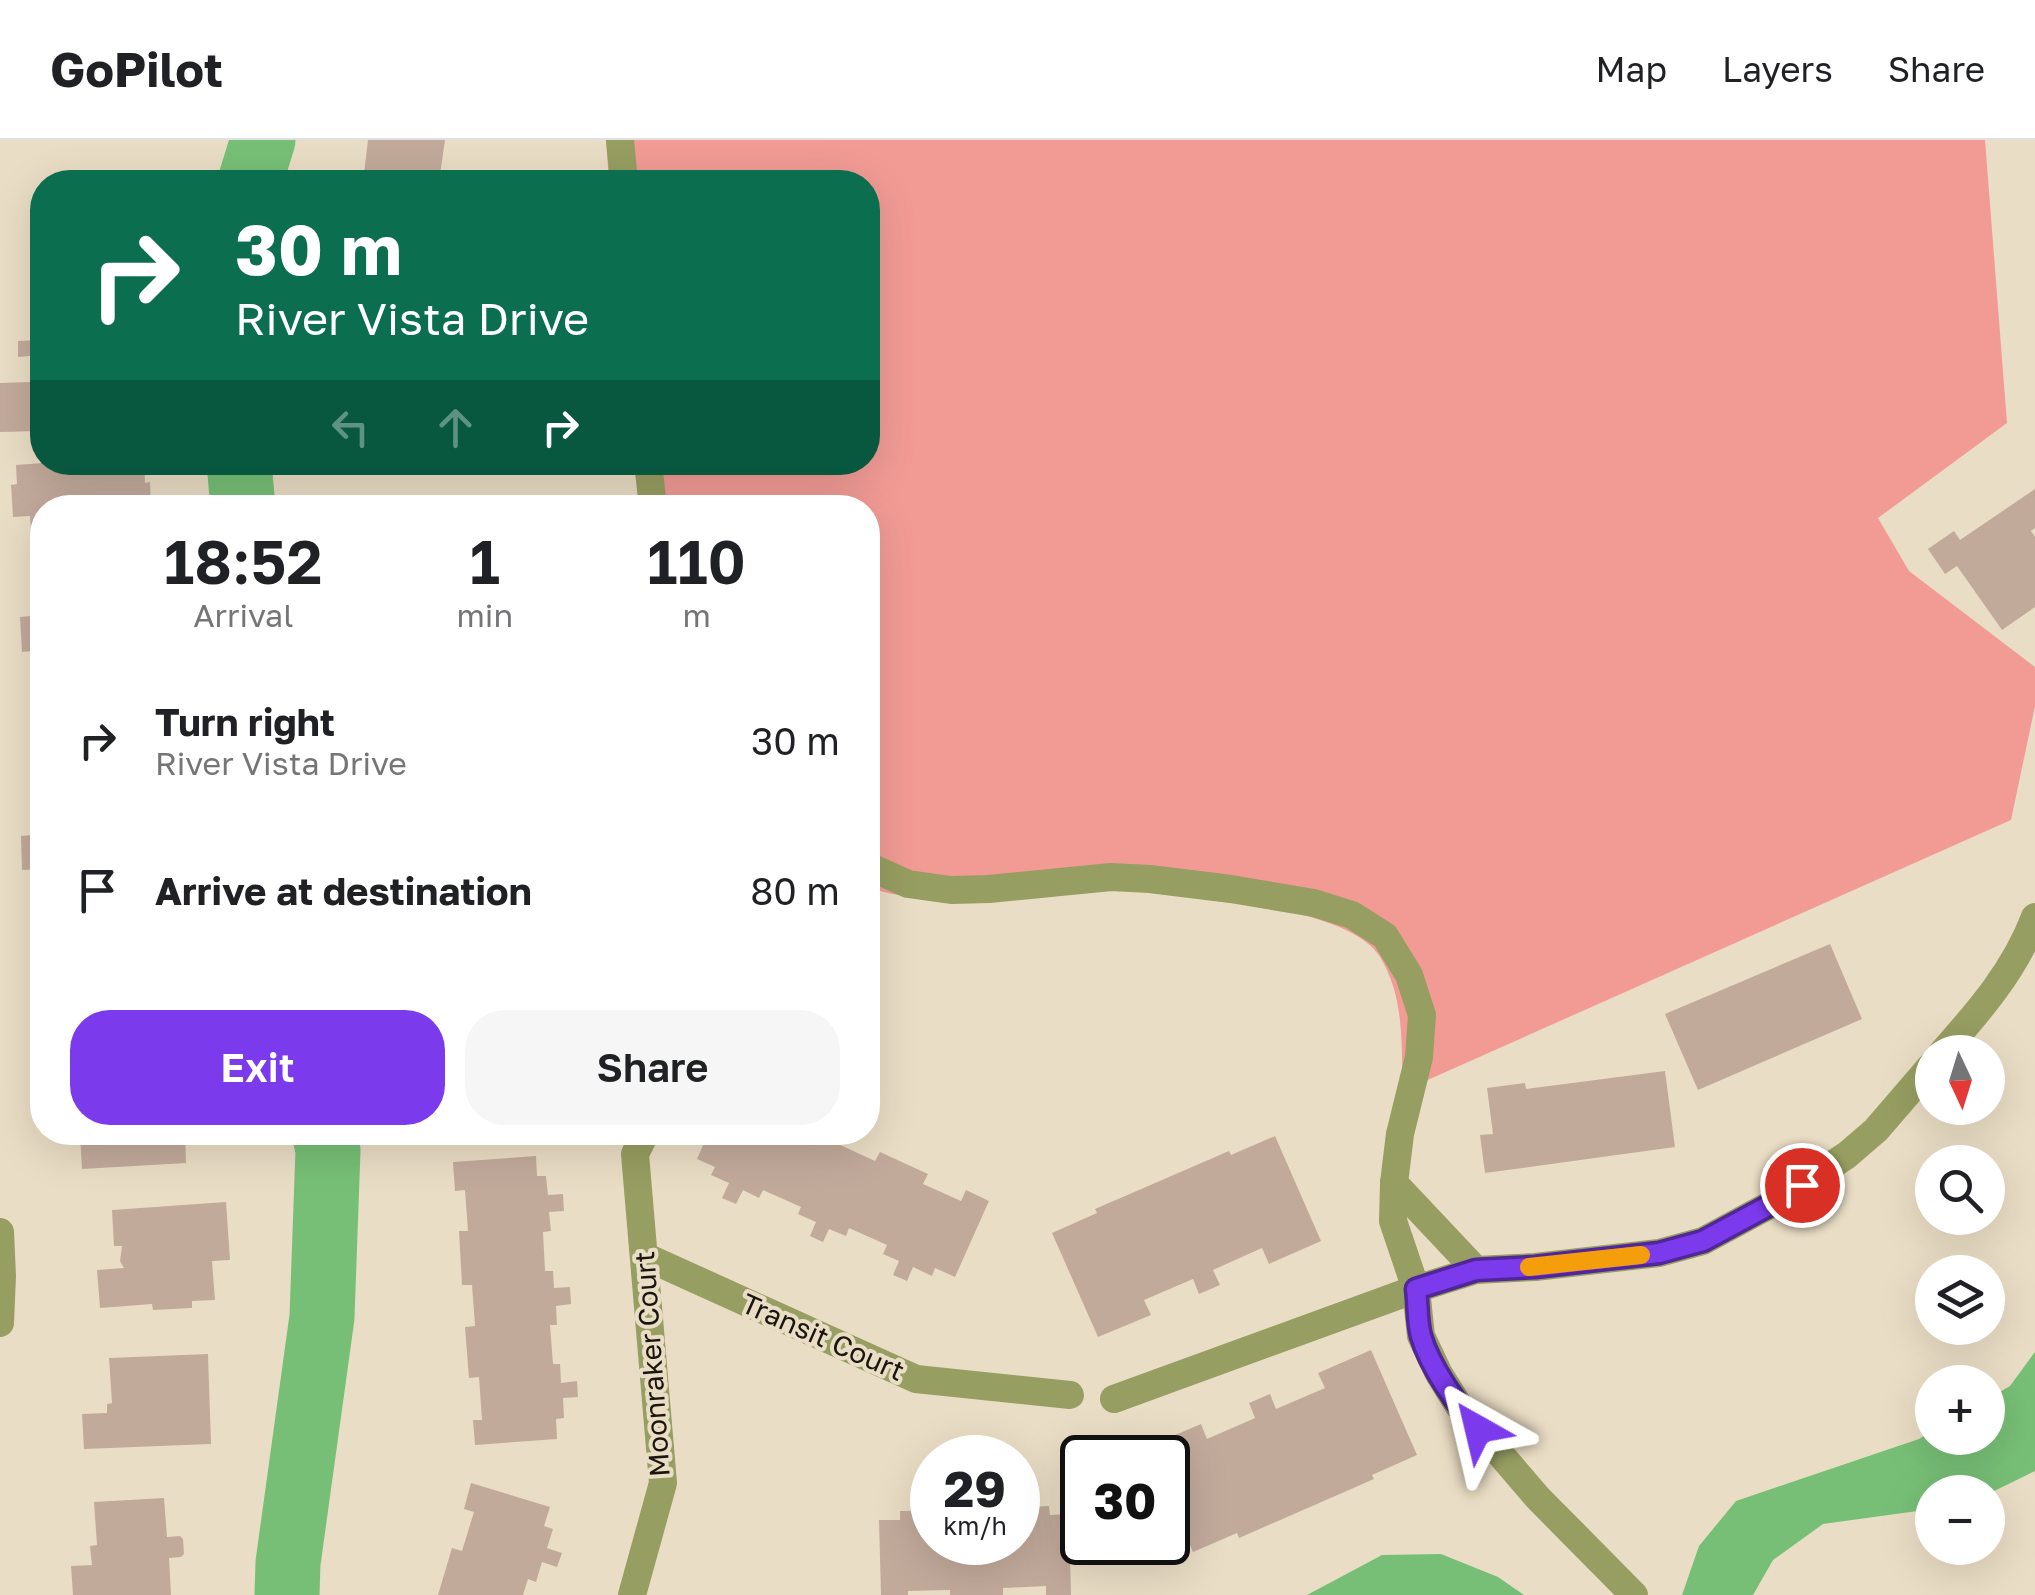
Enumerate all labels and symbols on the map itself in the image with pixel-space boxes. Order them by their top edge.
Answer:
north arrow [1915,1035,2005,1125]
pin [1760,1143,1845,1228]
street label: Moonraker Court [627,1250,676,1478]
street label: Transit Court [737,1286,910,1387]
position arrow [1426,1377,1530,1481]
speed limit sign: 30 [1060,1435,1190,1565]

